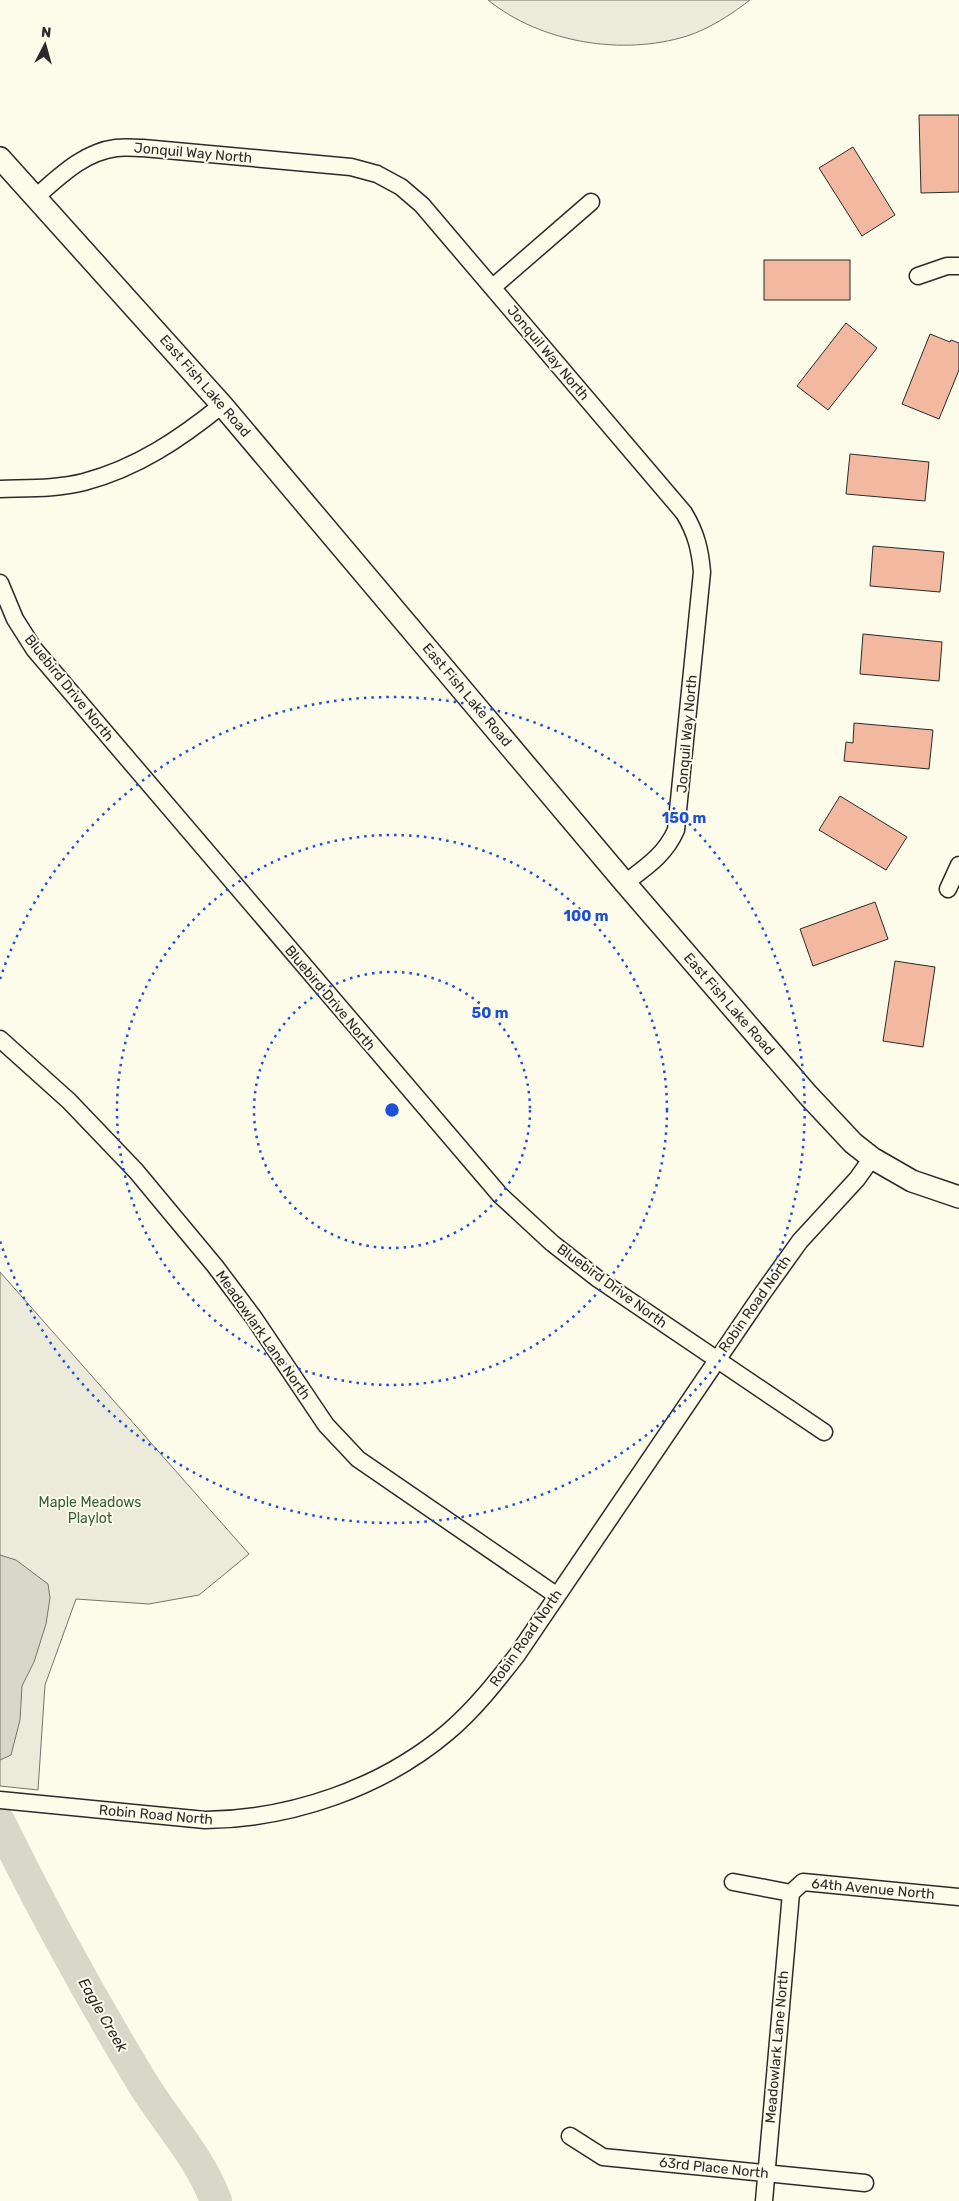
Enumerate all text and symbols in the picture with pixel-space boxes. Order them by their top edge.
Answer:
north arrow [20,20,70,70]
text: N [40,24,52,42]
street label: Jonquil Way North [133,139,253,167]
street label: Jonquil Way North [503,302,593,404]
street label: East Fish Lake Road [156,331,254,441]
street label: Bluebird Drive North [21,631,117,745]
street label: East Fish Lake Road [419,640,515,750]
street label: Jonquil Way North [673,674,701,794]
text: 150 m [662,809,706,827]
text: 100 m [564,907,608,925]
street label: Bluebird Drive North [281,942,379,1054]
street label: East Fish Lake Road [680,949,778,1059]
text: 50 m [472,1004,508,1022]
centre of rings [383,1101,401,1119]
street label: Bluebird Drive North [554,1240,670,1332]
street label: Robin Road North [715,1252,795,1356]
street label: Meadowlark Lane North [212,1267,314,1403]
park label: Maple Meadows Playlot [39,1494,141,1527]
street label: Robin Road North [486,1586,566,1690]
street label: Robin Road North [98,1802,214,1828]
street label: 64th Avenue North [811,1875,935,1903]
street label: Meadowlark Lane North [762,1970,792,2124]
water label: Eagle Creek [75,1975,132,2056]
street label: 63rd Place North [658,2154,770,2182]

